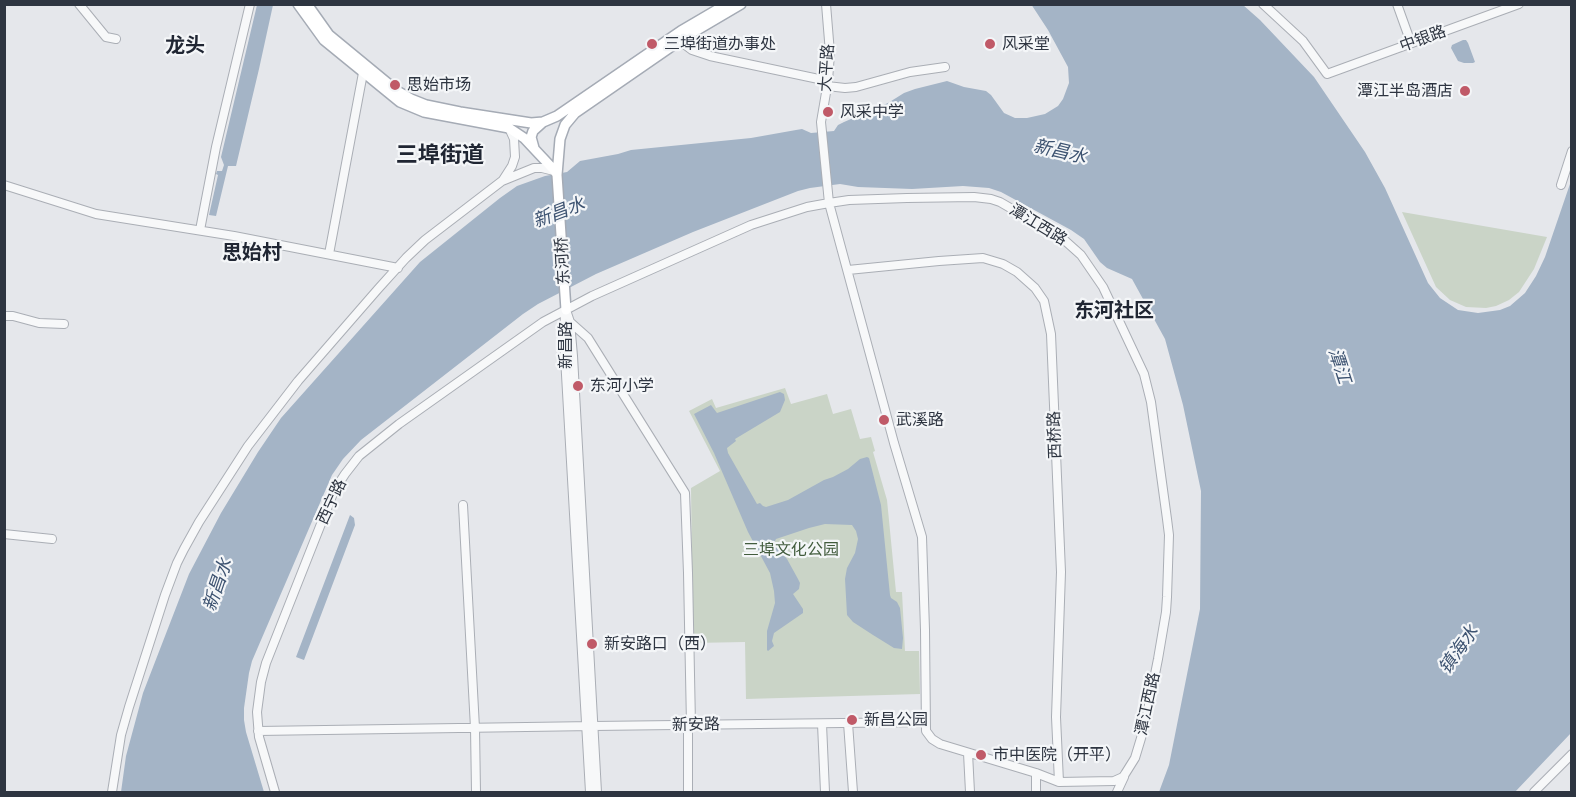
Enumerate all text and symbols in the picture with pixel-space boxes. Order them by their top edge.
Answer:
street label: 中银路 [1397,22,1449,56]
district label: 龙头 [165,34,205,58]
place label: 三埠街道办事处 [664,34,776,54]
place label: 风采堂 [1002,34,1050,54]
marker: 三埠街道办事处 [645,37,659,51]
marker: 风采堂 [983,37,997,51]
street label: 大平路 [816,43,838,93]
place label: 思始市场 [407,75,471,95]
marker: 思始市场 [388,78,402,92]
place label: 潭江半岛酒店 [1357,81,1453,101]
marker: 潭江半岛酒店 [1458,84,1472,98]
place label: 风采中学 [840,102,904,122]
marker: 风采中学 [821,105,835,119]
water label: 新昌水 [1031,135,1089,169]
district label: 三埠街道 [396,143,484,169]
water label: 新昌水 [530,193,588,233]
street label: 潭江西路 [1006,200,1070,250]
street label: 东河桥 [552,237,574,285]
district label: 思始村 [222,241,282,265]
district label: 东河社区 [1074,299,1154,323]
street label: 新昌路 [556,321,576,369]
water label: 潭江 [1323,346,1355,386]
place label: 东河小学 [590,376,654,396]
marker: 东河小学 [571,379,585,393]
place label: 武溪路 [896,410,944,430]
street label: 西桥路 [1045,411,1065,459]
marker: 武溪路 [877,413,891,427]
street label: 西宁路 [313,476,351,528]
park label: 三埠文化公园 [743,540,839,560]
water label: 新昌水 [199,556,237,614]
water label: 镇海水 [1435,622,1483,678]
place label: 新安路口（西） [604,634,716,654]
marker: 新安路口（西） [585,637,599,651]
street label: 潭江西路 [1132,671,1164,737]
place label: 新昌公园 [864,710,928,730]
marker: 新昌公园 [845,713,859,727]
street label: 新安路 [672,715,720,735]
place label: 市中医院（开平） [993,745,1121,765]
marker: 市中医院（开平） [974,748,988,762]

